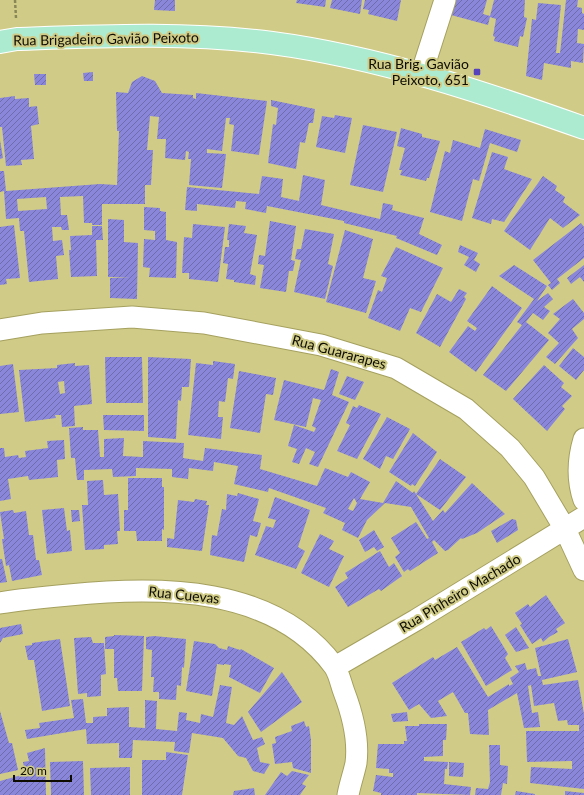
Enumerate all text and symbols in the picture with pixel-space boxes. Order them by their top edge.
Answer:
street label: Rua Brigadeiro Gavião Peixoto [13,28,199,49]
place label: Rua Brig. Gavião Peixoto, 651 [368,55,469,88]
marker: Rua Brig. Gavião Peixoto, 651 [472,67,482,77]
street label: Rua Guararapes [290,331,388,372]
street label: Rua Pinheiro Machado [396,550,523,635]
street label: Rua Cuevas [148,582,220,607]
scale bar [14,757,71,783]
text: 20 m [20,763,47,778]

